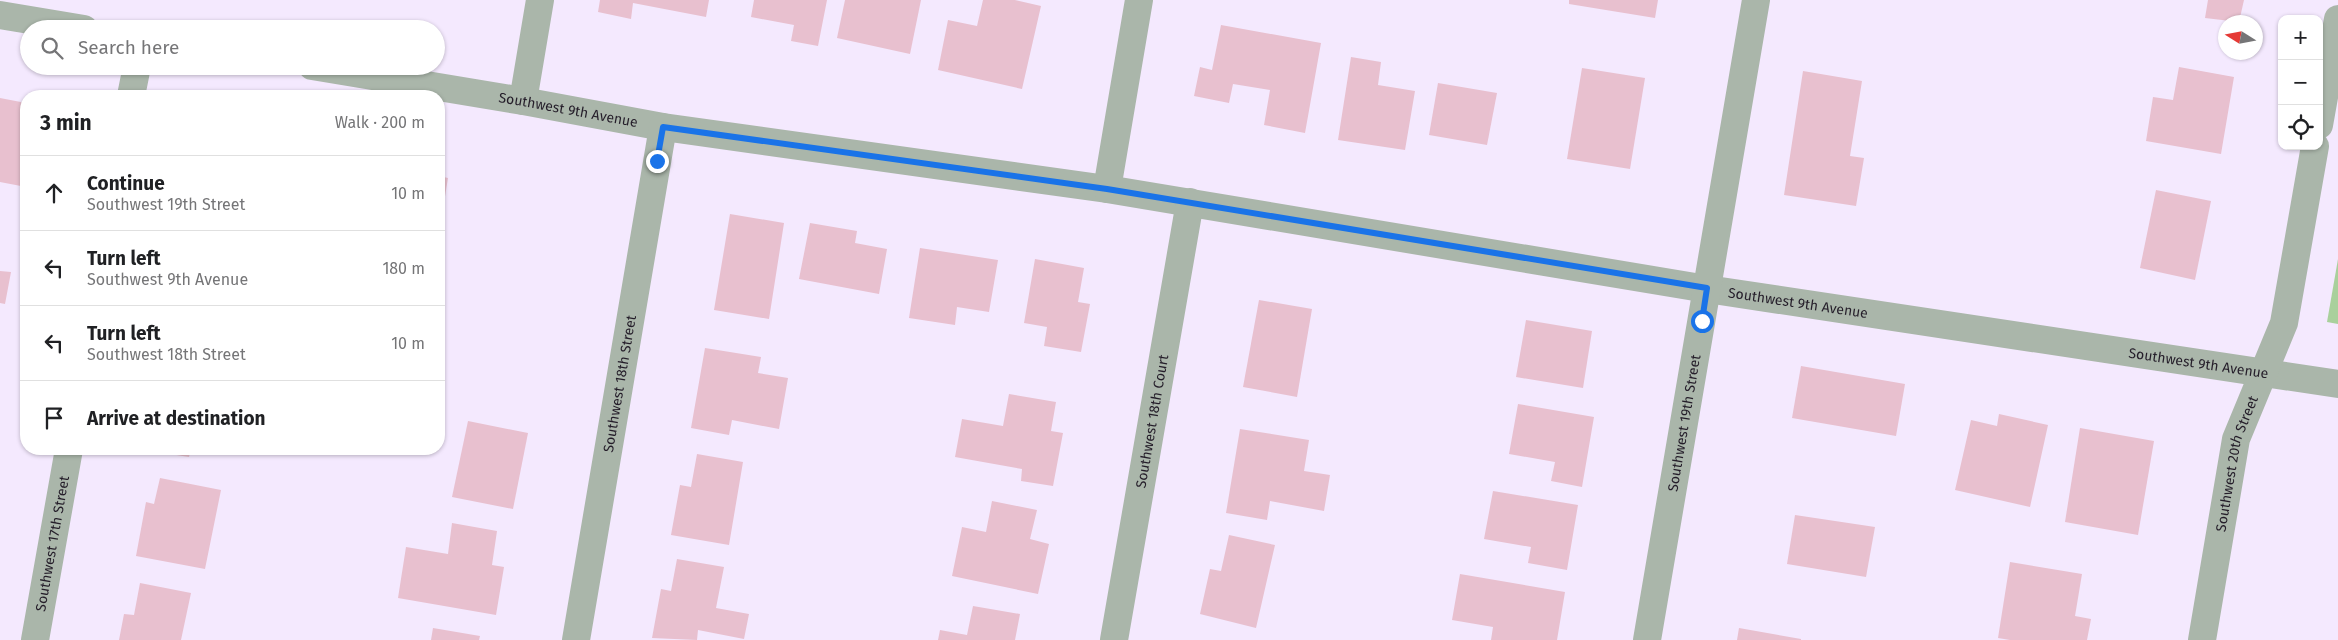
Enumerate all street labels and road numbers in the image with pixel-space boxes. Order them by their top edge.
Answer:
street label: Southwest 9th Avenue [497,89,639,131]
street label: Southwest 9th Avenue [1727,284,1869,322]
street label: Southwest 18th Street [600,313,640,454]
street label: Southwest 9th Avenue [2127,345,2270,382]
street label: Southwest 18th Court [1132,352,1173,490]
street label: Southwest 19th Street [1664,352,1705,493]
street label: Southwest 20th Street [2212,392,2262,533]
street label: Southwest 17th Street [32,473,73,613]

